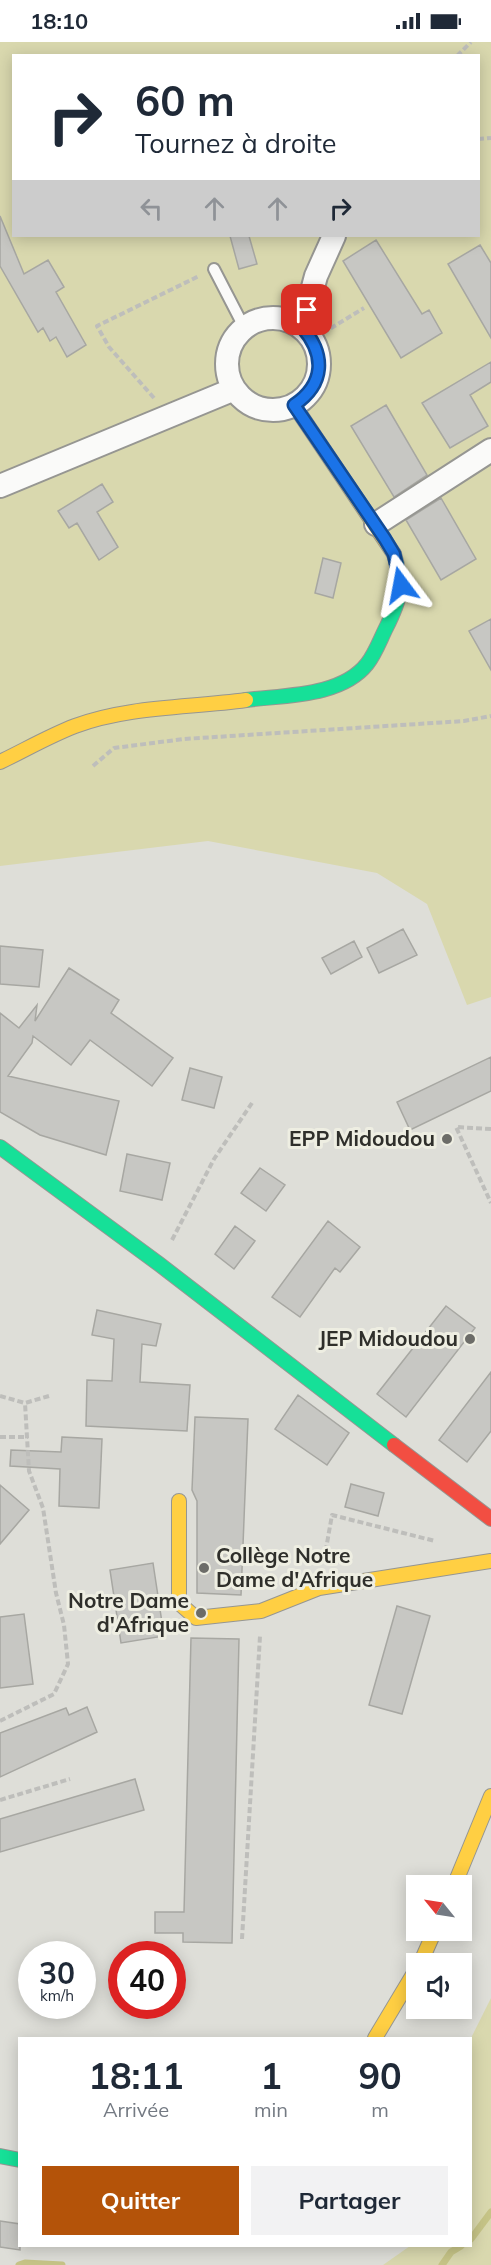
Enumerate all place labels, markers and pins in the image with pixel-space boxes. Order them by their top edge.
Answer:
pin [281,284,332,335]
place label: EPP Midoudou [289,1125,435,1151]
marker: EPP Midoudou [440,1132,454,1146]
place label: JEP Midoudou [318,1325,458,1351]
marker: JEP Midoudou [463,1332,477,1346]
place label: Collège Notre Dame d'Afrique [216,1542,373,1592]
marker: Collège Notre Dame d'Afrique [197,1561,211,1575]
place label: Notre Dame d'Afrique [68,1587,189,1637]
marker: Notre Dame d'Afrique [194,1606,208,1620]

